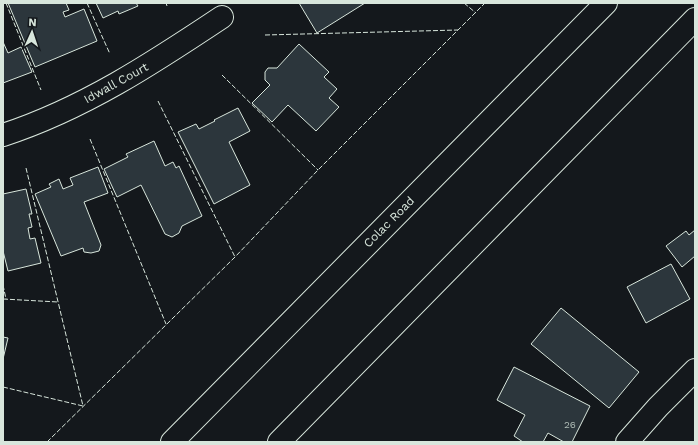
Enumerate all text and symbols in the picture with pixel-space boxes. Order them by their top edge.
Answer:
north arrow [12,12,52,52]
text: N [28,16,37,29]
street label: Idwall Court [82,60,150,106]
street label: Colac Road [361,194,417,250]
house number: 26 [564,419,576,430]

